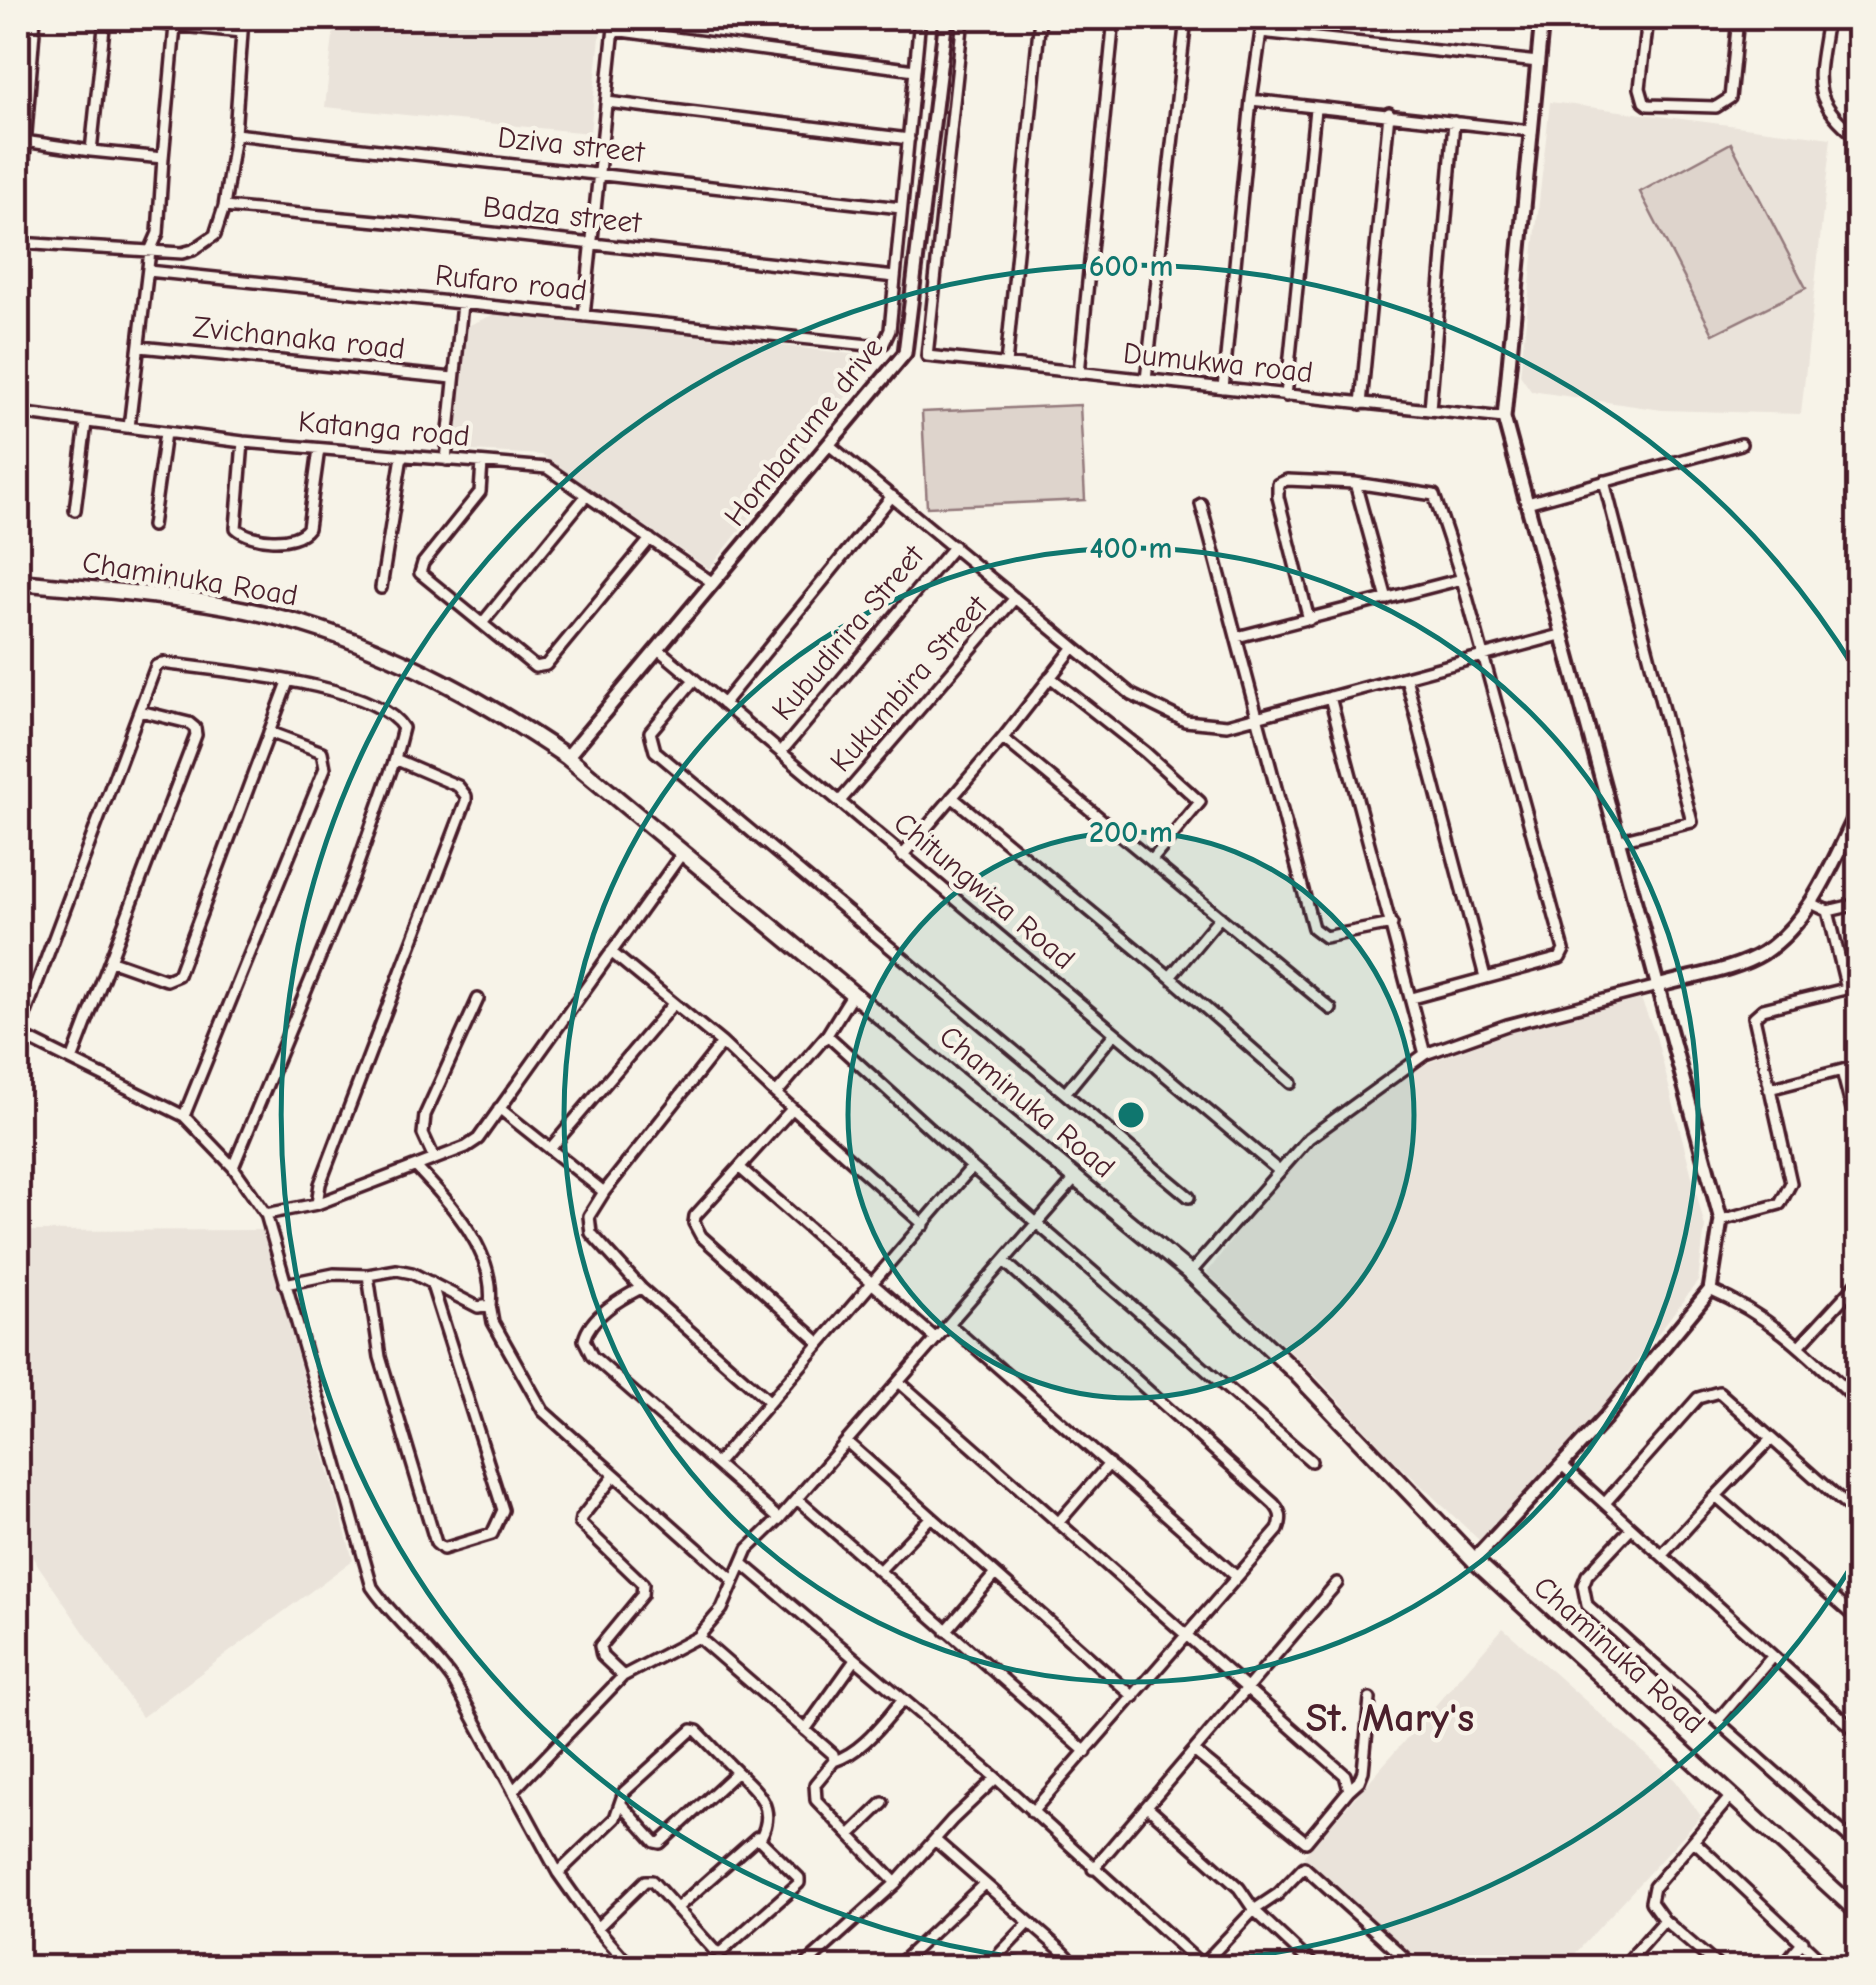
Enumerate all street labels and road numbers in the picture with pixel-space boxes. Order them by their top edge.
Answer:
street label: Dziva street [496,120,647,170]
street label: Badza street [481,189,644,241]
street label: Rufaro road [433,258,589,308]
street label: Zvichanaka road [191,309,407,367]
street label: Hombarume drive [717,331,891,533]
street label: Dumukwa road [1121,336,1315,390]
street label: Katanga road [297,404,471,454]
street label: Kubudirira Street [765,538,932,727]
street label: Chaminuka Road [80,545,300,613]
street label: Kukumbira Street [823,588,996,779]
street label: Chitungwiza Road [887,805,1081,977]
street label: Chaminuka Road [932,1019,1122,1185]
street label: Chaminuka Road [1526,1569,1712,1741]

